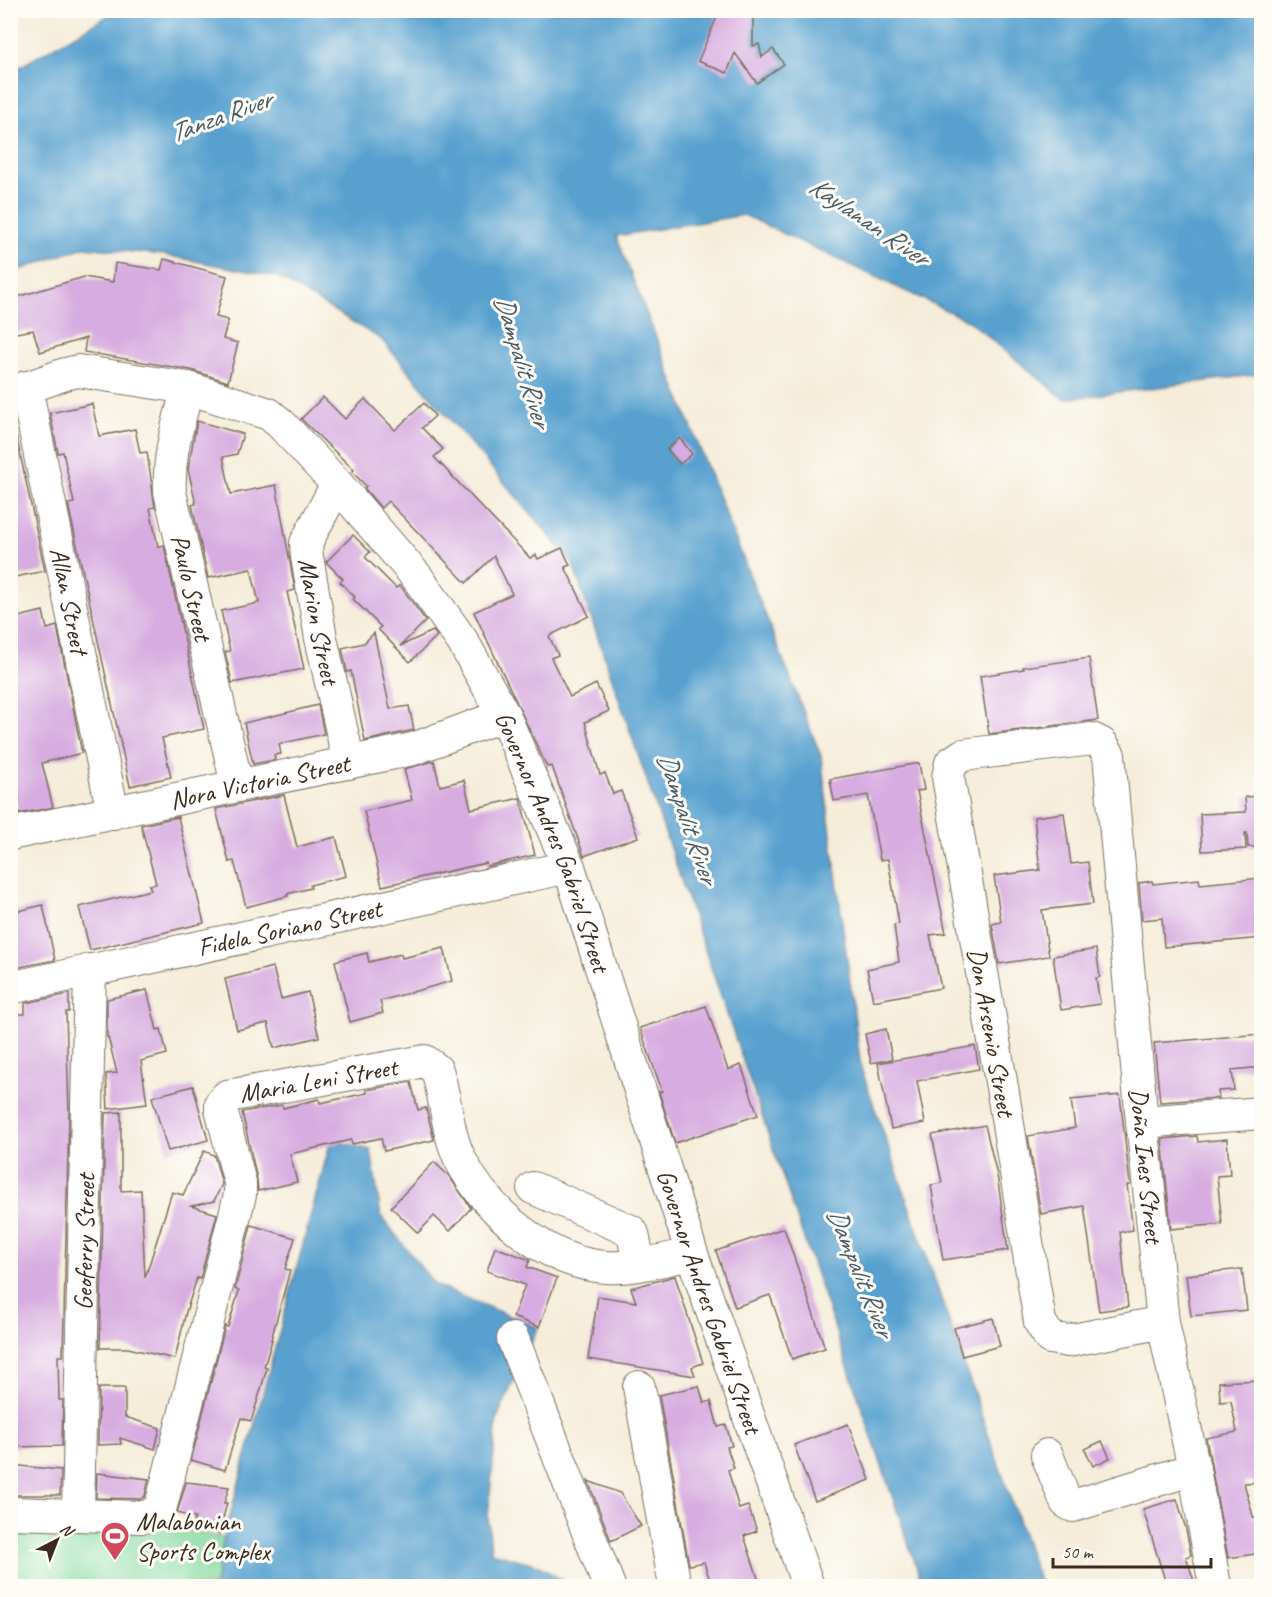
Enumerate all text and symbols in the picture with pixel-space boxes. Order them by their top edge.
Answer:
water label: Tanza River [165,80,280,150]
water label: Kaylanan River [803,169,939,276]
water label: Dampalit River [487,291,560,435]
street label: Paulo Street [163,531,220,646]
street label: Allan Street [42,545,97,660]
street label: Marion Street [290,556,347,690]
street label: Governor Andres Gabriel Street [487,706,618,978]
street label: Nora Victoria Street [167,746,355,817]
water label: Dampalit River [650,748,728,892]
street label: Fidela Soriano Street [195,892,387,964]
street label: Don Arsenio Street [960,945,1023,1121]
street label: Maria Leni Street [237,1050,402,1111]
street label: Doña Ines Street [1122,1087,1171,1247]
street label: Governor Andres Gabriel Street [649,1165,770,1440]
street label: Geoferry Street [66,1171,103,1311]
water label: Dampalit River [820,1203,904,1345]
place label: Malabonian Sports Complex [136,1505,272,1568]
north arrow [27,1510,87,1570]
text: N [56,1519,79,1542]
sports icon: Malabonian Sports Complex [99,1520,131,1562]
scale bar [1053,1531,1210,1569]
text: 50 m [1062,1541,1095,1563]

